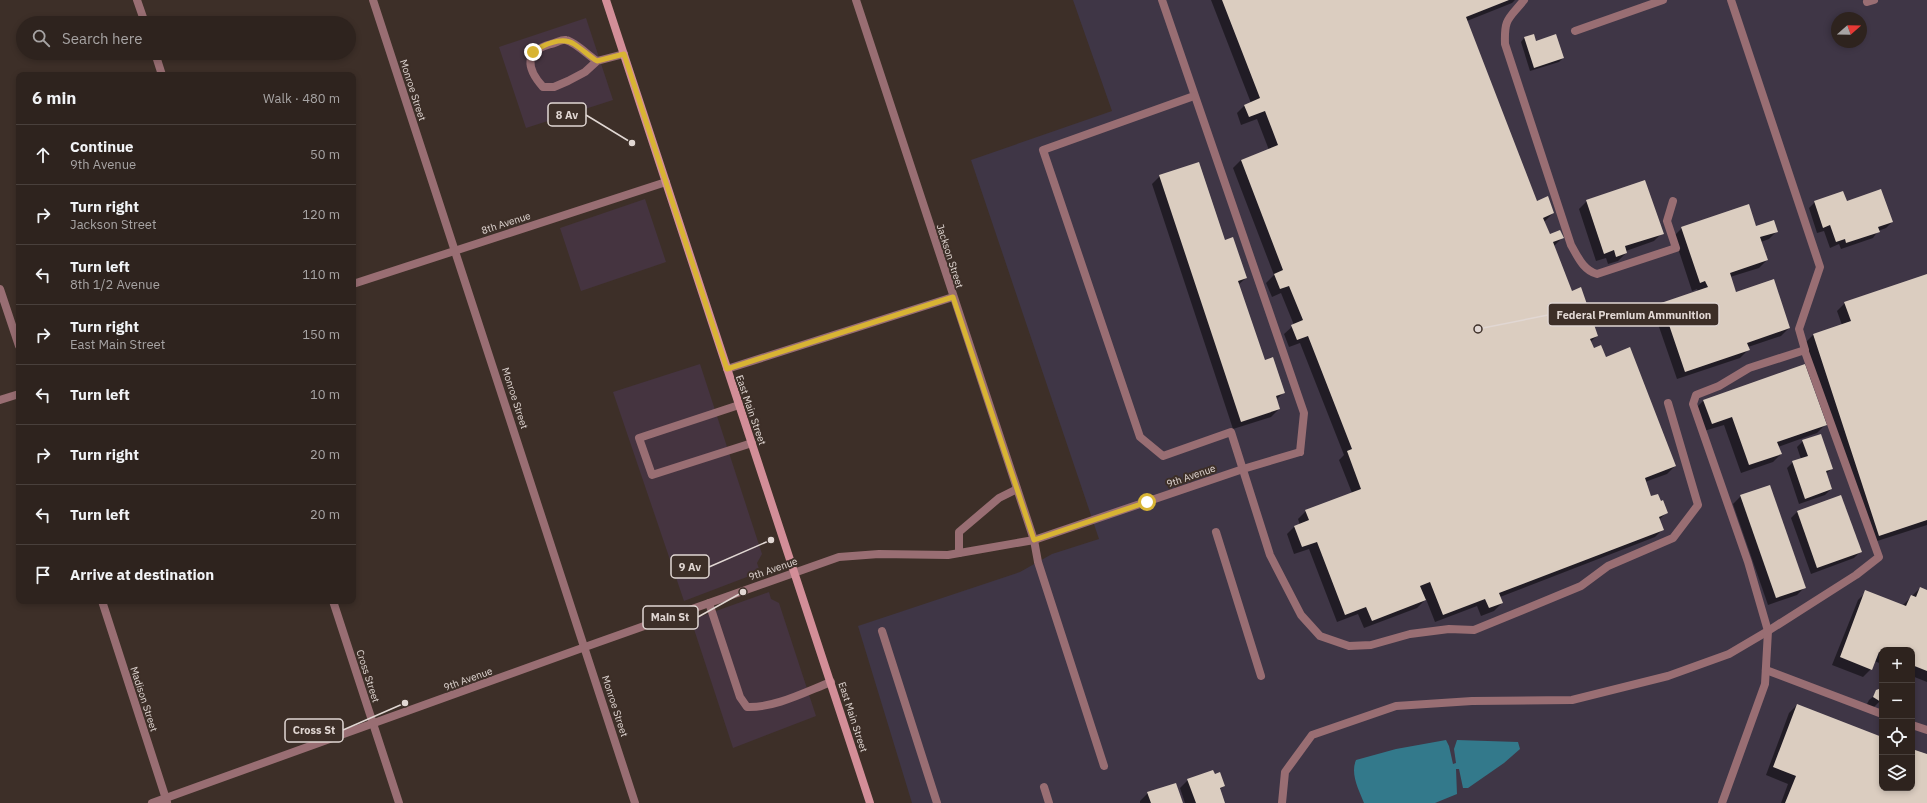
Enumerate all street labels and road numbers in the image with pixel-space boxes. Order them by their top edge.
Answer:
street label: Monroe Street [397,58,429,123]
street label: 8th Avenue [480,209,533,237]
street label: Jackson Street [934,222,967,290]
street label: Monroe Street [499,366,531,431]
street label: East Main Street [733,373,769,447]
street label: 9th Avenue [1165,461,1218,490]
street label: 9th Avenue [747,554,800,583]
street label: Cross Street [353,648,383,705]
street label: 9th Avenue [442,664,495,694]
street label: Madison Street [127,665,161,734]
street label: Monroe Street [599,674,631,739]
street label: East Main Street [835,680,871,754]

